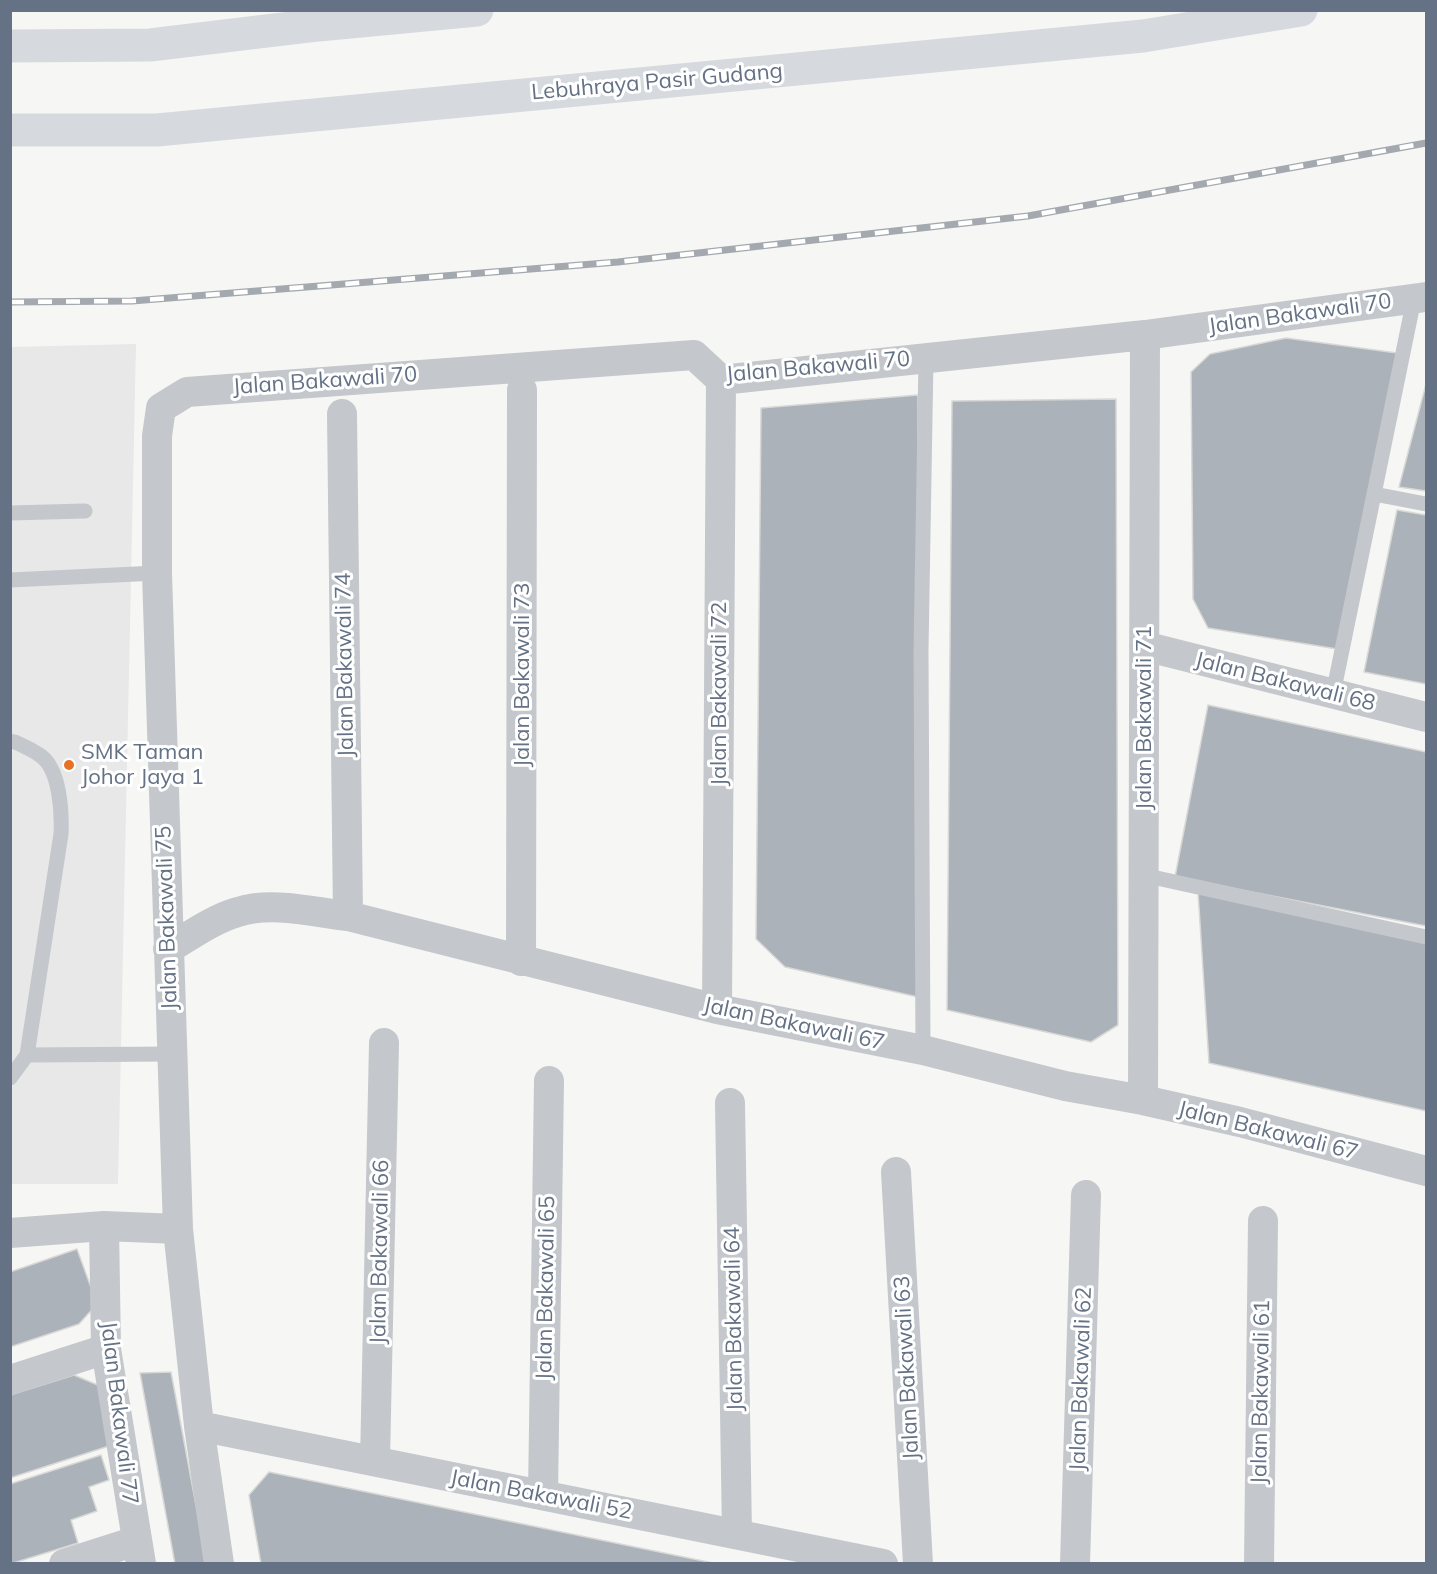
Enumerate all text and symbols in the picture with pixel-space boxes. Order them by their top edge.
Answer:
street label: Lebuhraya Pasir Gudang [530,58,784,106]
street label: Jalan Bakawali 70 [1207,288,1393,340]
street label: Jalan Bakawali 70 [725,346,911,388]
street label: Jalan Bakawali 70 [232,361,418,401]
street label: Jalan Bakawali 74 [330,572,360,758]
street label: Jalan Bakawali 73 [509,583,535,767]
street label: Jalan Bakawali 72 [706,602,732,786]
street label: Jalan Bakawali 71 [1131,626,1157,810]
street label: Jalan Bakawali 68 [1192,647,1378,717]
place label: SMK Taman Johor Jaya 1 [81,739,204,790]
marker: SMK Taman Johor Jaya 1 [62,758,76,772]
street label: Jalan Bakawali 75 [151,825,183,1011]
street label: Jalan Bakawali 67 [701,992,887,1056]
street label: Jalan Bakawali 67 [1175,1096,1361,1166]
street label: Jalan Bakawali 66 [365,1159,395,1345]
street label: Jalan Bakawali 65 [531,1195,561,1381]
street label: Jalan Bakawali 64 [719,1226,749,1412]
street label: Jalan Bakawali 63 [889,1275,925,1461]
street label: Jalan Bakawali 62 [1065,1286,1097,1472]
street label: Jalan Bakawali 61 [1246,1299,1276,1485]
street label: Jalan Bakawali 77 [95,1320,143,1506]
street label: Jalan Bakawali 52 [448,1464,634,1526]

